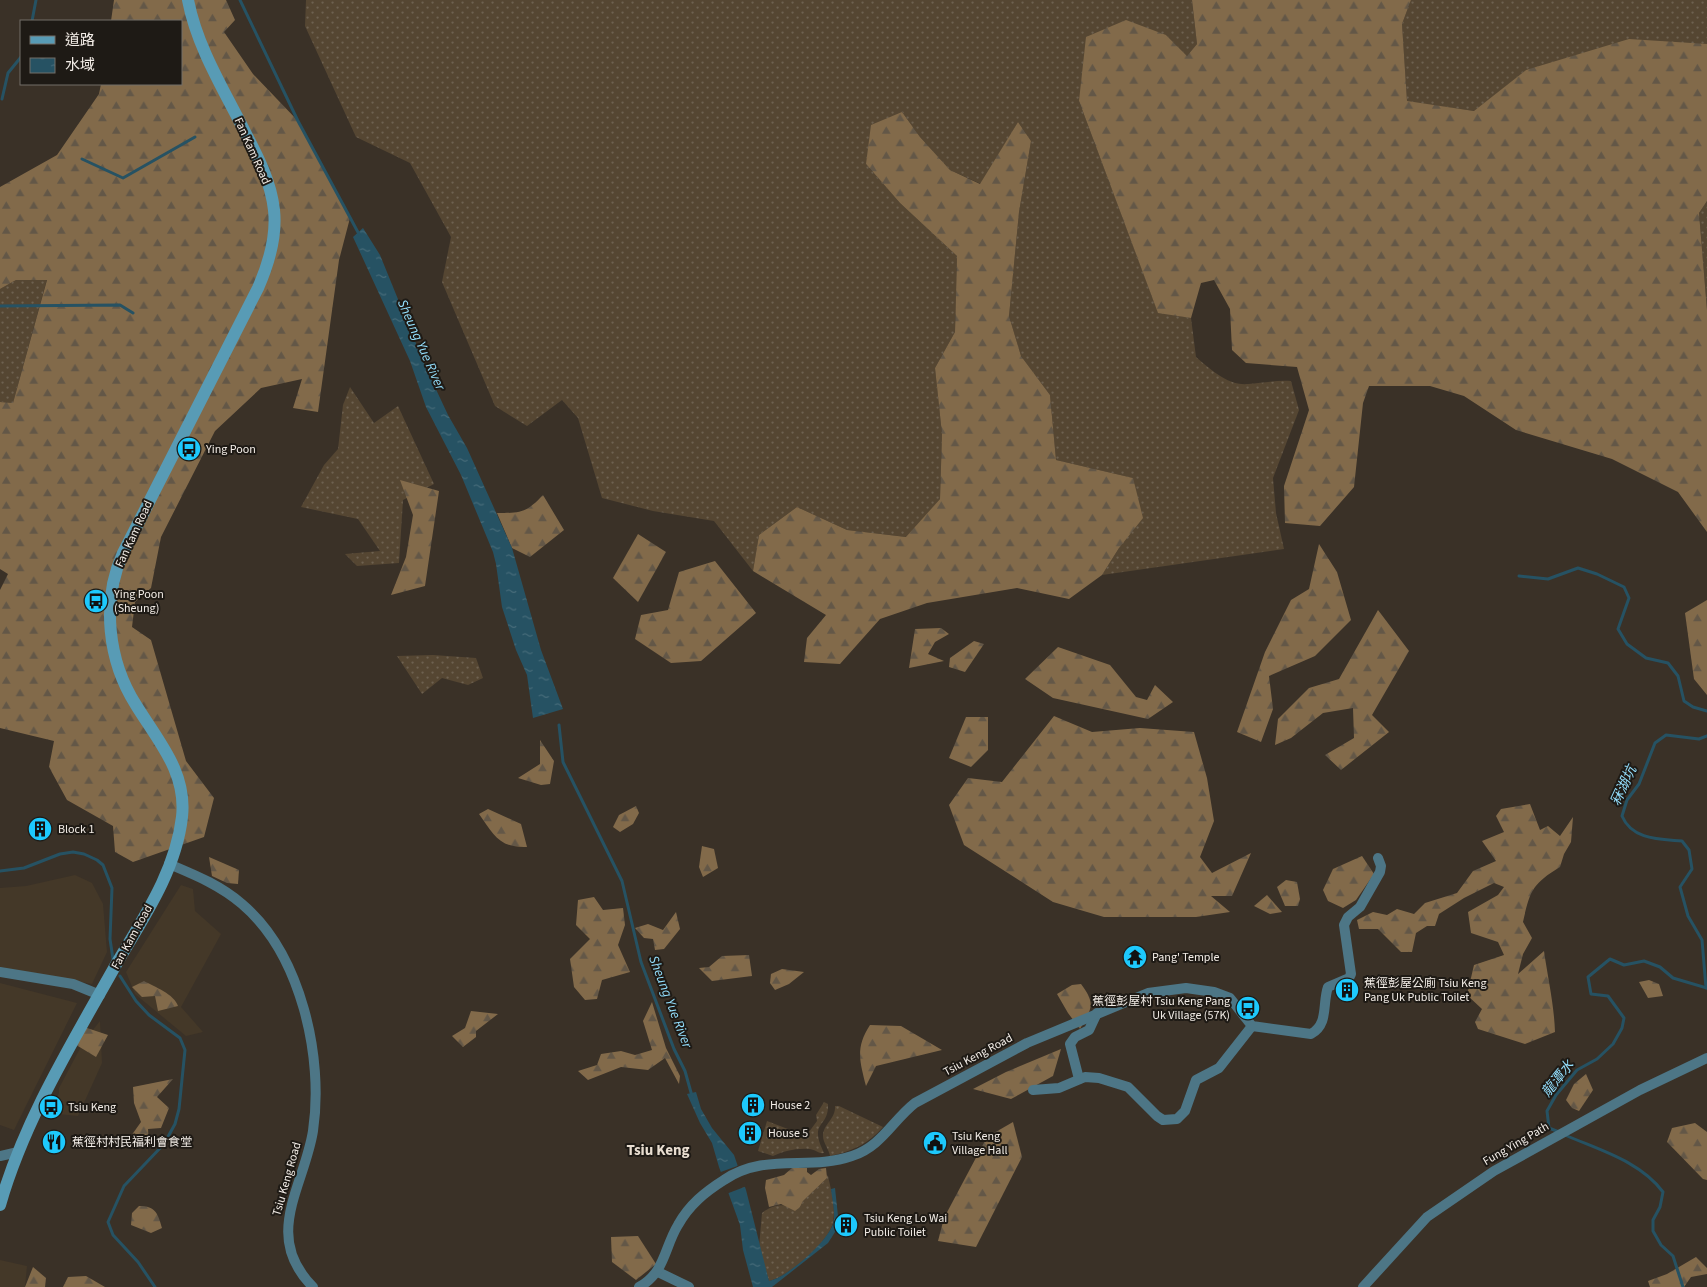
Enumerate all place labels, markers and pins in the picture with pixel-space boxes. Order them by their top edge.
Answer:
bus stop icon: Ying Poon [176,436,202,462]
place label: Ying Poon [205,441,256,458]
place label: Ying Poon (Sheung) [113,586,164,617]
bus stop icon: Ying Poon (Sheung) [83,588,109,614]
building icon: Block 1 [27,816,53,842]
place label: Block 1 [58,821,94,838]
temple icon: Pang' Temple [1122,944,1148,970]
place label: Pang' Temple [1152,949,1220,966]
place label: 蕉徑彭屋公廁 Tsiu Keng Pang Uk Public Toilet [1364,975,1486,1006]
building icon: 蕉徑彭屋公廁 Tsiu Keng Pang Uk Public Toilet [1334,977,1360,1003]
place label: 蕉徑彭屋村 Tsiu Keng Pang Uk Village (57K) [1092,993,1230,1024]
bus stop icon: 蕉徑彭屋村 Tsiu Keng Pang Uk Village (57K) [1235,995,1261,1021]
building icon: House 2 [740,1092,766,1118]
bus stop icon: Tsiu Keng [38,1094,64,1120]
place label: House 2 [770,1097,810,1114]
place label: Tsiu Keng [68,1099,116,1116]
building icon: House 5 [737,1120,763,1146]
place label: House 5 [768,1125,808,1142]
place label: Tsiu Keng Village Hall [952,1128,1008,1159]
restaurant icon: 蕉徑村村民福利會食堂 [41,1129,67,1155]
public building icon: Tsiu Keng Village Hall [922,1130,948,1156]
place label: 蕉徑村村民福利會食堂 [72,1134,192,1151]
place label: Tsiu Keng Lo Wai Public Toilet [864,1210,947,1241]
building icon: Tsiu Keng Lo Wai Public Toilet [833,1212,859,1238]

